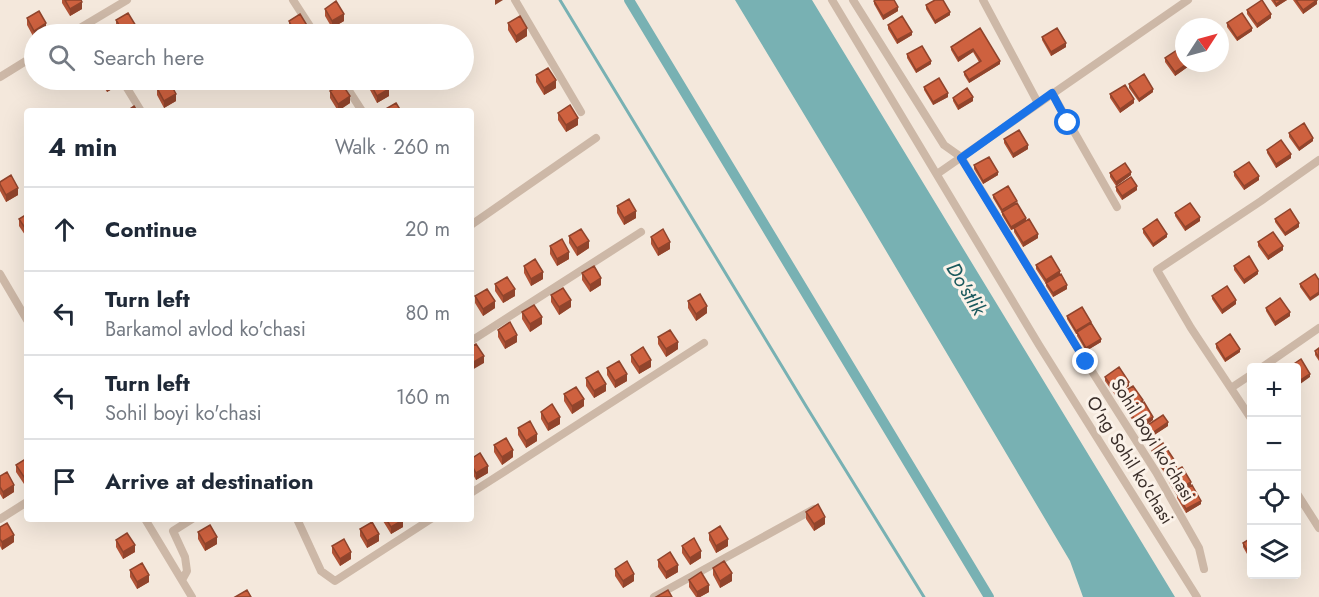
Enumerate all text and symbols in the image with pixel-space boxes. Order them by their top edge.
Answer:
north arrow [1175,18,1229,72]
search box [24,24,474,90]
icon: search [45,41,78,74]
text: Search here [93,41,204,73]
route start [1054,109,1080,135]
text: 4 min [48,128,117,166]
text: Walk · 260 m [335,133,450,162]
icon: ahead [48,213,81,246]
text: Continue [105,213,197,245]
text: 20 m [405,215,450,244]
water label: Do'stlik [939,257,994,322]
text: Turn left [105,283,190,315]
icon: left [48,297,81,330]
text: 80 m [405,299,450,328]
text: Barkamol avlod ko'chasi [105,315,306,344]
route end [1072,348,1098,374]
map controls [1247,363,1301,579]
button: + [1247,363,1301,417]
text: Turn left [105,367,190,399]
street label: Sohil boyi ko'chasi [1105,373,1201,507]
icon: left [48,381,81,414]
text: 160 m [396,383,450,412]
street label: O'ng Sohil ko'chasi [1080,391,1180,529]
text: Sohil boyi ko'chasi [105,399,262,428]
button: − [1247,417,1301,471]
icon: arrive [48,465,81,498]
text: Arrive at destination [105,465,314,497]
button: locate [1247,471,1301,525]
button: layers [1247,525,1301,579]

